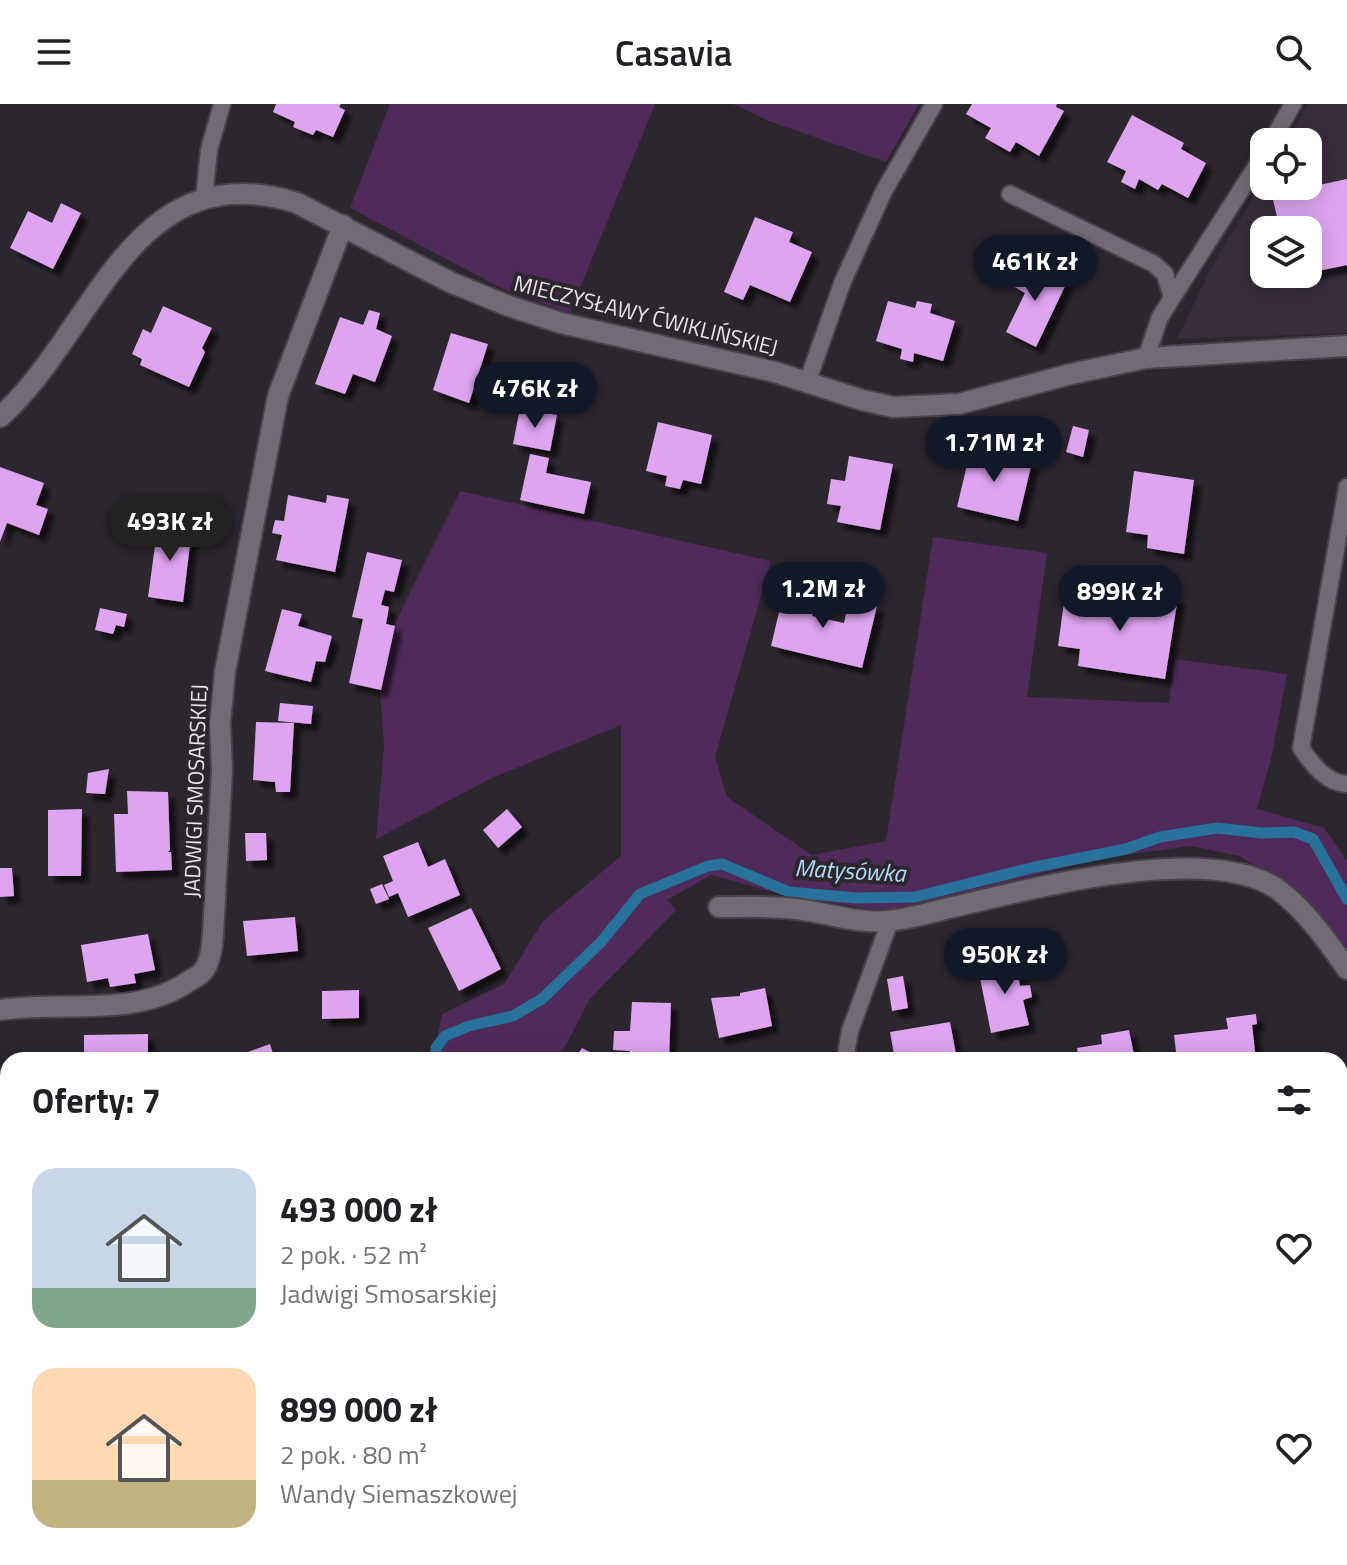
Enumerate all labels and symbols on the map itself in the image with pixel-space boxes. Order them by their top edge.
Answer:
pin: 461K zł [961,235,1109,303]
street label: MIECZYSŁAWY ĆWIKLIŃSKIEJ [510,266,782,364]
pin: 476K zł [461,362,609,430]
pin: 1.71M zł [911,416,1077,484]
pin: 493K zł [96,495,244,563]
pin: 1.2M zł [749,562,897,630]
pin: 899K zł [1046,565,1194,633]
street label: JADWIGI SMOSARSKIEJ [174,683,216,899]
water label: Matysówka [794,849,908,891]
pin: 950K zł [931,928,1079,996]

